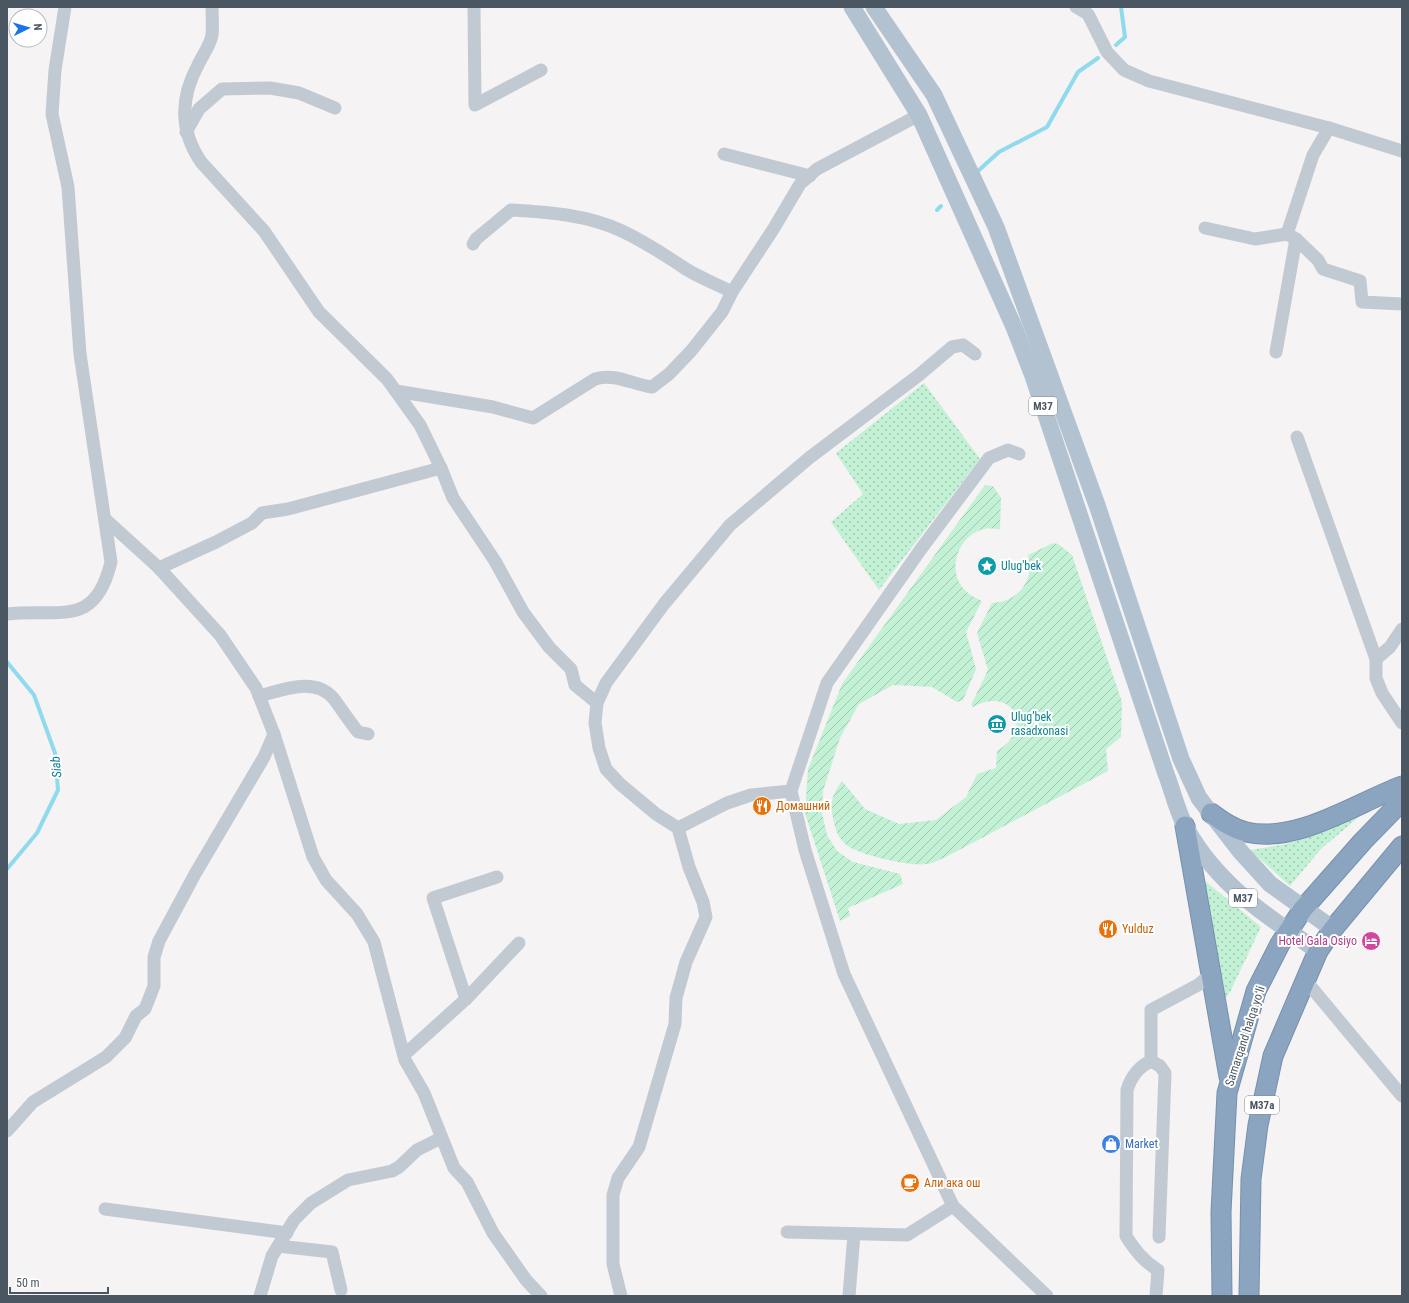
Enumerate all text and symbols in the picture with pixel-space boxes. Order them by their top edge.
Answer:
north arrow [8,8,48,48]
text: N [31,23,44,31]
road number: M37 [1029,397,1057,415]
place icon: Ulug'bek [976,555,998,577]
place label: Ulug'bek [1001,559,1042,573]
place label: Ulug’bek rasadxonasi [1011,710,1068,738]
museum icon: Ulug’bek rasadxonasi [986,713,1008,735]
water label: Siab [47,755,65,779]
restaurant icon: Домашний [751,795,773,817]
place label: Домашний [776,799,830,813]
road number: M37 [1229,889,1257,907]
restaurant icon: Yulduz [1097,918,1119,940]
place label: Yulduz [1122,922,1154,936]
hotel icon: Hotel Gala Osiyo [1360,930,1382,952]
place label: Hotel Gala Osiyo [1278,934,1357,948]
street label: Samarqand halqa yoʻli [1222,984,1268,1088]
road number: M37a [1245,1096,1279,1114]
shop icon: Market [1100,1133,1122,1155]
place label: Market [1125,1137,1158,1151]
cafe icon: Али ака ош [899,1172,921,1194]
place label: Али ака ош [924,1176,981,1190]
scale bar [10,1269,108,1295]
text: 50 m [16,1276,40,1290]

